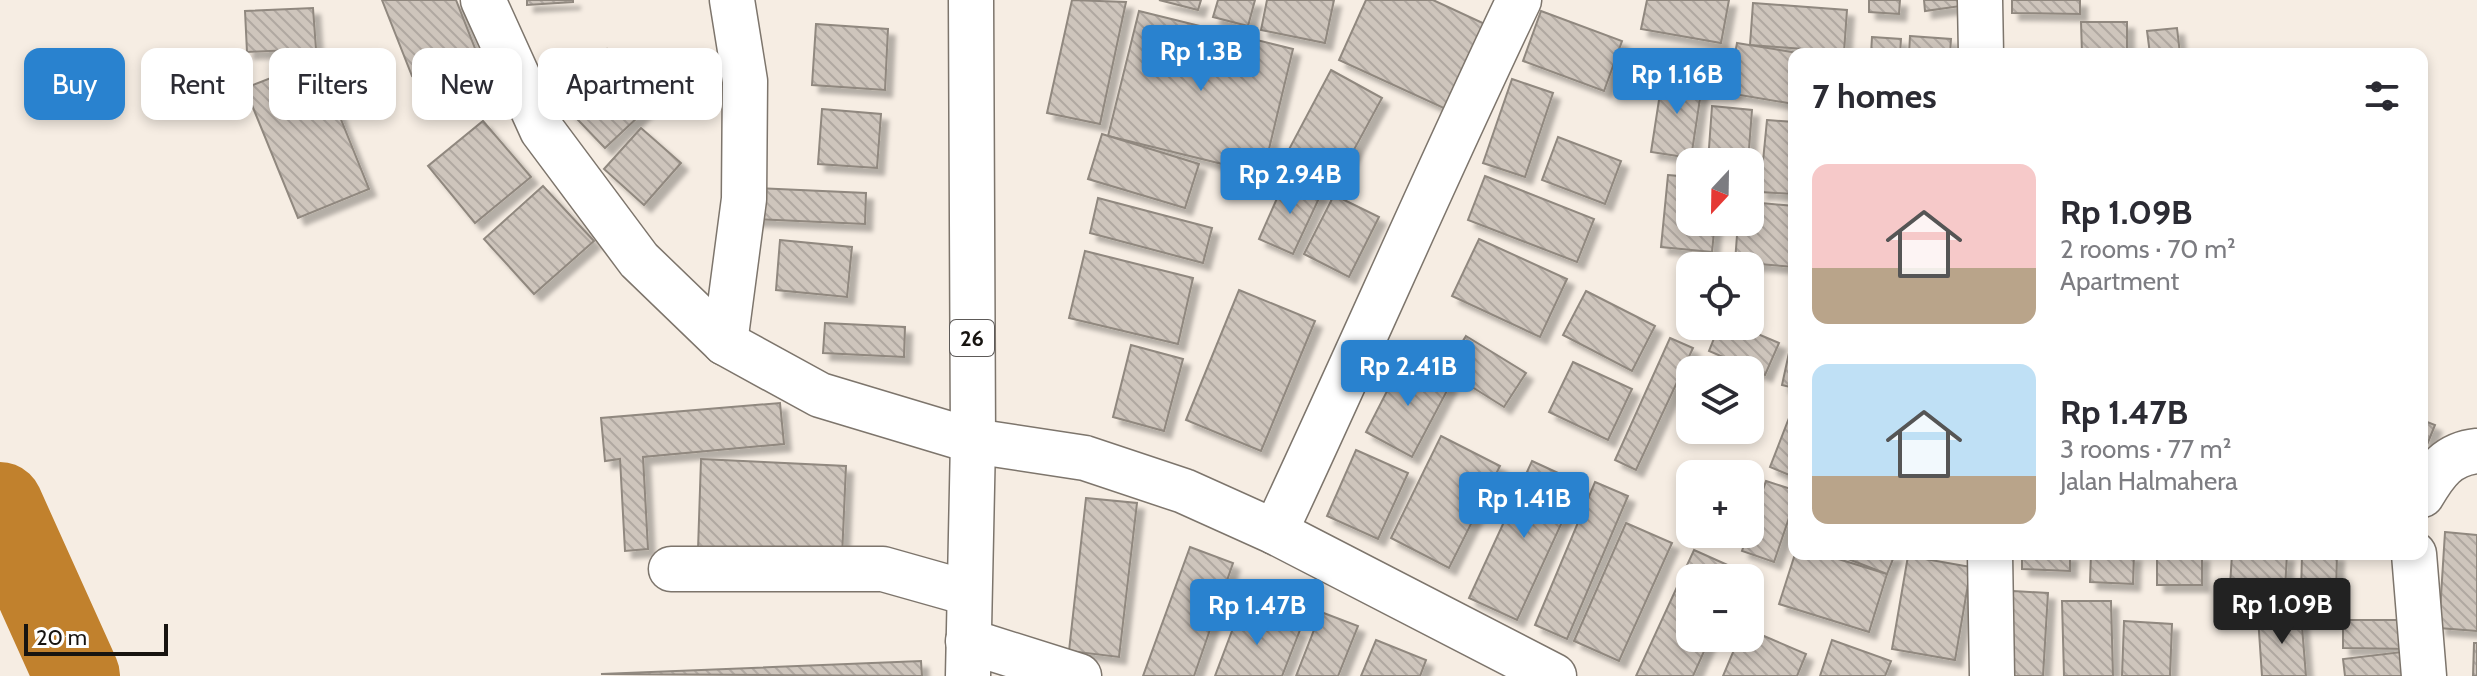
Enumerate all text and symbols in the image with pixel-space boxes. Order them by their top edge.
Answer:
pin: Rp 1.3B [1127,25,1275,93]
text: Rp 1.3B [1160,35,1242,67]
chip: Buy [24,48,125,120]
chip: Rent [141,48,253,120]
chip: Filters [269,48,396,120]
chip: New [412,48,522,120]
chip: Apartment [538,48,722,120]
pin: Rp 1.16B [1594,48,1760,116]
text: Rp 1.16B [1631,58,1723,90]
icon: filters [2360,74,2404,118]
text: 7 homes [1812,75,1937,117]
pin: Rp 2.94B [1207,148,1373,216]
north arrow [1676,148,1764,236]
map controls [1676,148,1764,652]
text: Rp 2.94B [1239,158,1341,190]
text: Rp 1.09B [2060,191,2192,233]
icon: home [1876,196,1972,292]
text: 2 rooms · 70 m² [2060,233,2236,265]
button: locate [1676,252,1764,340]
text: Apartment [2060,265,2179,297]
road number: 26 [950,320,994,356]
pin: Rp 2.41B [1325,340,1491,408]
text: Rp 2.41B [1359,350,1457,382]
button: layers [1676,356,1764,444]
text: Rp 1.47B [2060,391,2188,433]
icon: home [1876,396,1972,492]
text: 3 rooms · 77 m² [2060,433,2231,465]
button: + [1676,460,1764,548]
text: Jalan Halmahera [2060,465,2238,497]
pin: Rp 1.41B [1441,472,1607,540]
text: Rp 1.41B [1477,482,1571,514]
button: − [1676,564,1764,652]
pin: Rp 1.09B [2199,578,2365,646]
pin: Rp 1.47B [1174,579,1340,647]
text: Rp 1.09B [2231,588,2333,620]
text: Rp 1.47B [1208,589,1306,621]
scale bar [24,620,168,656]
text: 20 m [36,624,87,651]

